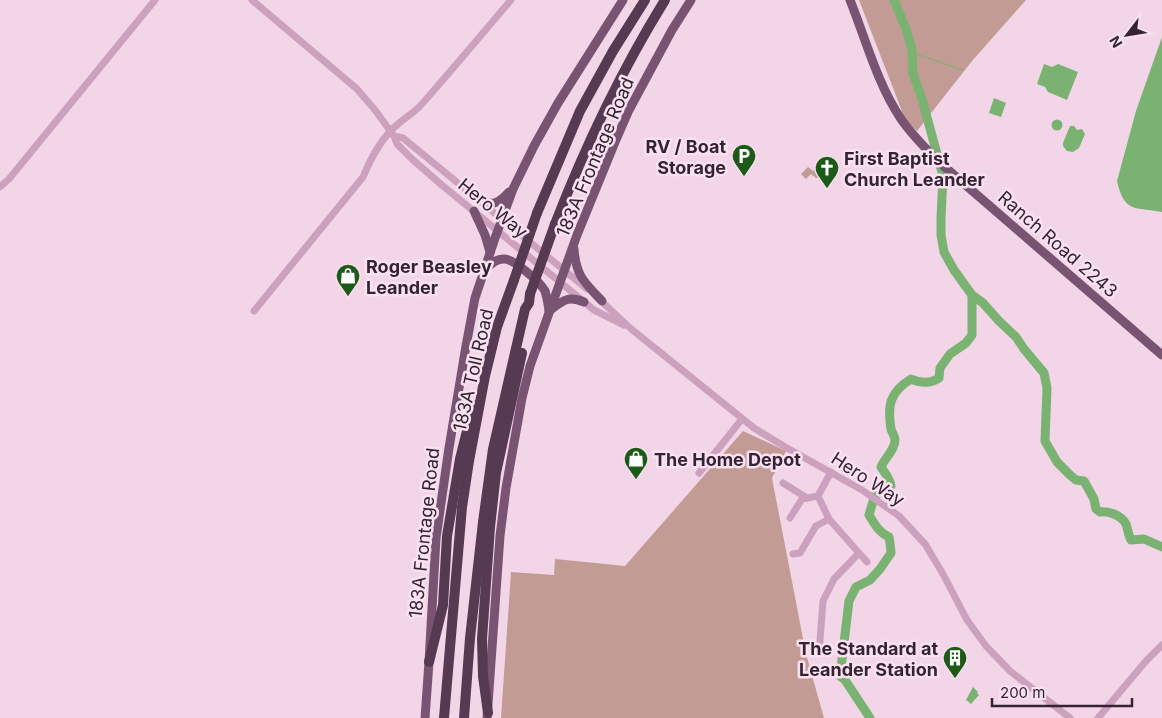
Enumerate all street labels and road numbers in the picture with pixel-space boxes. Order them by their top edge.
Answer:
street label: 183A Frontage Road [552,74,638,240]
street label: Hero Way [454,174,532,242]
street label: Ranch Road 2243 [994,186,1122,302]
street label: 183A Toll Road [449,307,497,433]
street label: 183A Frontage Road [405,447,443,619]
street label: Hero Way [827,448,909,510]

